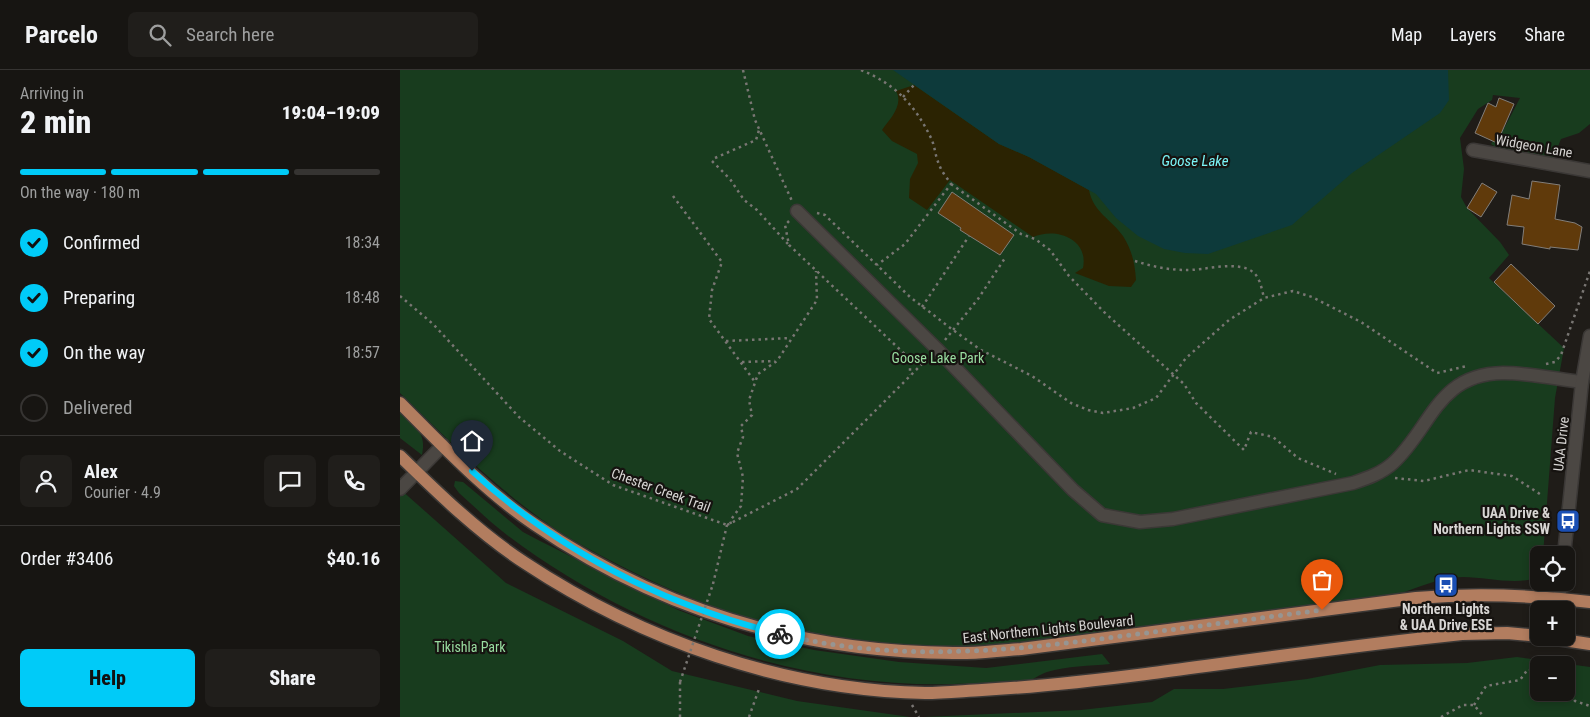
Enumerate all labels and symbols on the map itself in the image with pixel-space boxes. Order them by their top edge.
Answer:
street label: Widgeon Lane [1494,131,1574,161]
water label: Goose Lake [1161,152,1229,170]
park label: Goose Lake Park [892,350,985,366]
street label: UAA Drive [1550,415,1572,472]
pin [451,420,493,471]
street label: Chester Creek Trail [609,465,713,515]
place label: UAA Drive & Northern Lights SSW [1433,505,1551,537]
bus stop icon: UAA Drive & Northern Lights SSW [1555,508,1581,534]
pin [1301,559,1343,610]
bus stop icon: Northern Lights & UAA Drive ESE [1433,572,1459,598]
place label: Northern Lights & UAA Drive ESE [1400,601,1492,633]
courier [755,609,805,659]
street label: East Northern Lights Boulevard [962,612,1134,646]
park label: Tikishla Park [434,639,506,655]

